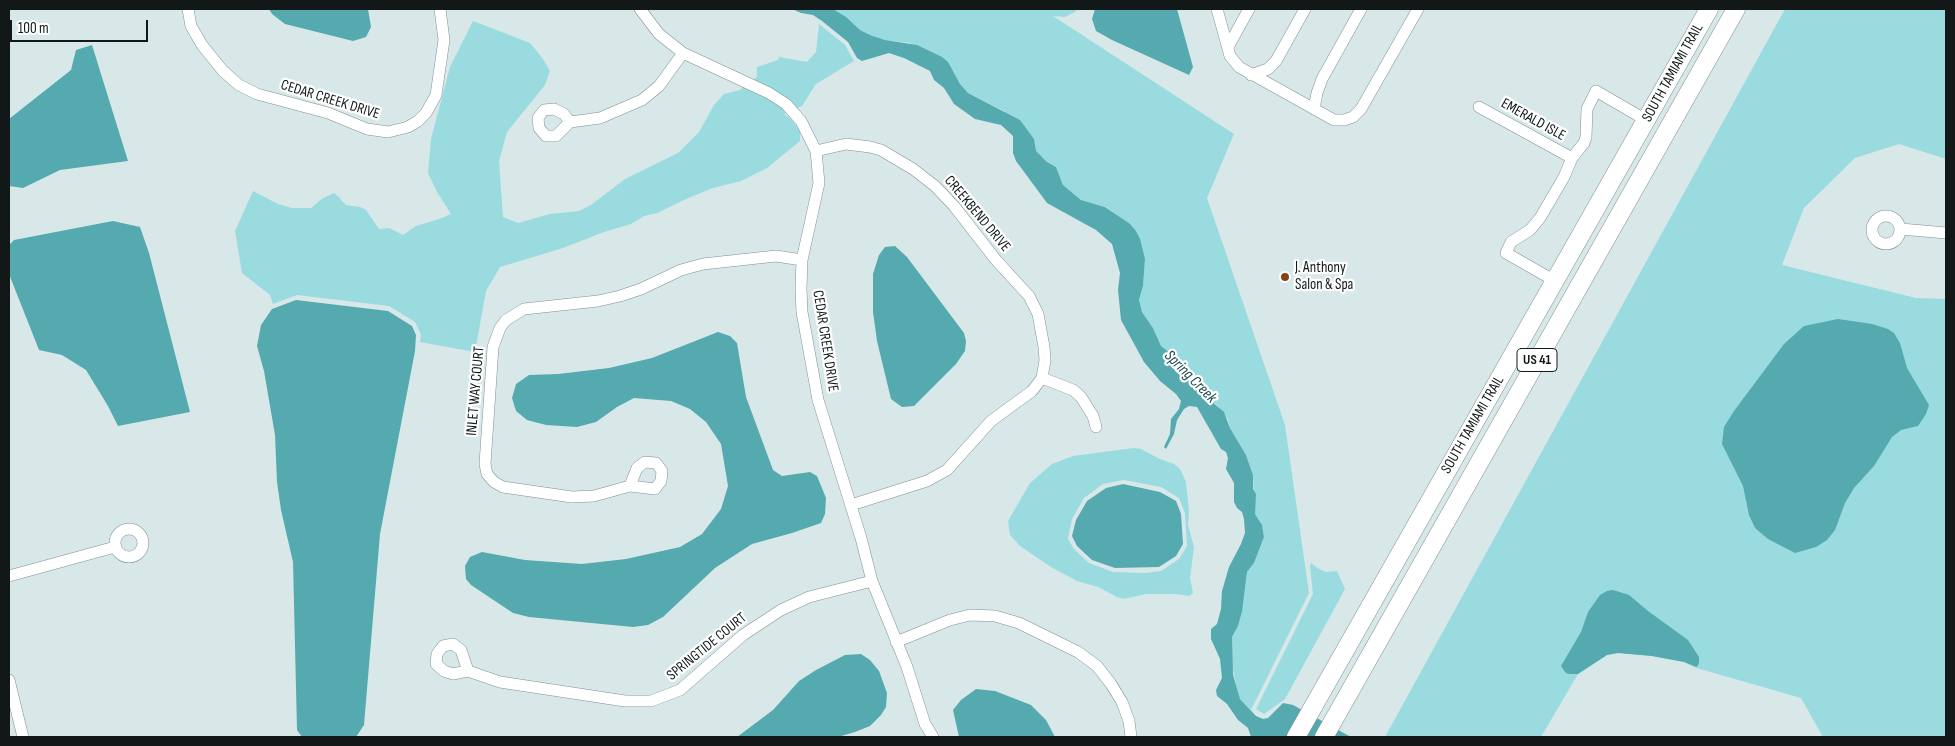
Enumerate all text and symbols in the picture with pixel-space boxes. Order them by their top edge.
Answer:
scale bar [12,10,150,42]
text: 100 m [18,19,49,38]
street label: SOUTH TAMIAMI TRAIL [1639,21,1707,125]
street label: CEDAR CREEK DRIVE [278,76,382,124]
street label: EMERALD ISLE [1498,95,1568,145]
street label: CREEKBEND DRIVE [940,172,1014,256]
place label: J. Anthony Salon & Spa [1295,259,1353,294]
marker: J. Anthony Salon & Spa [1279,271,1291,283]
street label: CEDAR CREEK DRIVE [808,289,842,393]
street label: INLET WAY COURT [463,346,489,436]
water label: Spring Creek [1160,347,1220,407]
road number: US 41 [1517,348,1557,372]
street label: SOUTH TAMIAMI TRAIL [1438,373,1508,477]
street label: SPRINGTIDE COURT [663,609,751,685]

